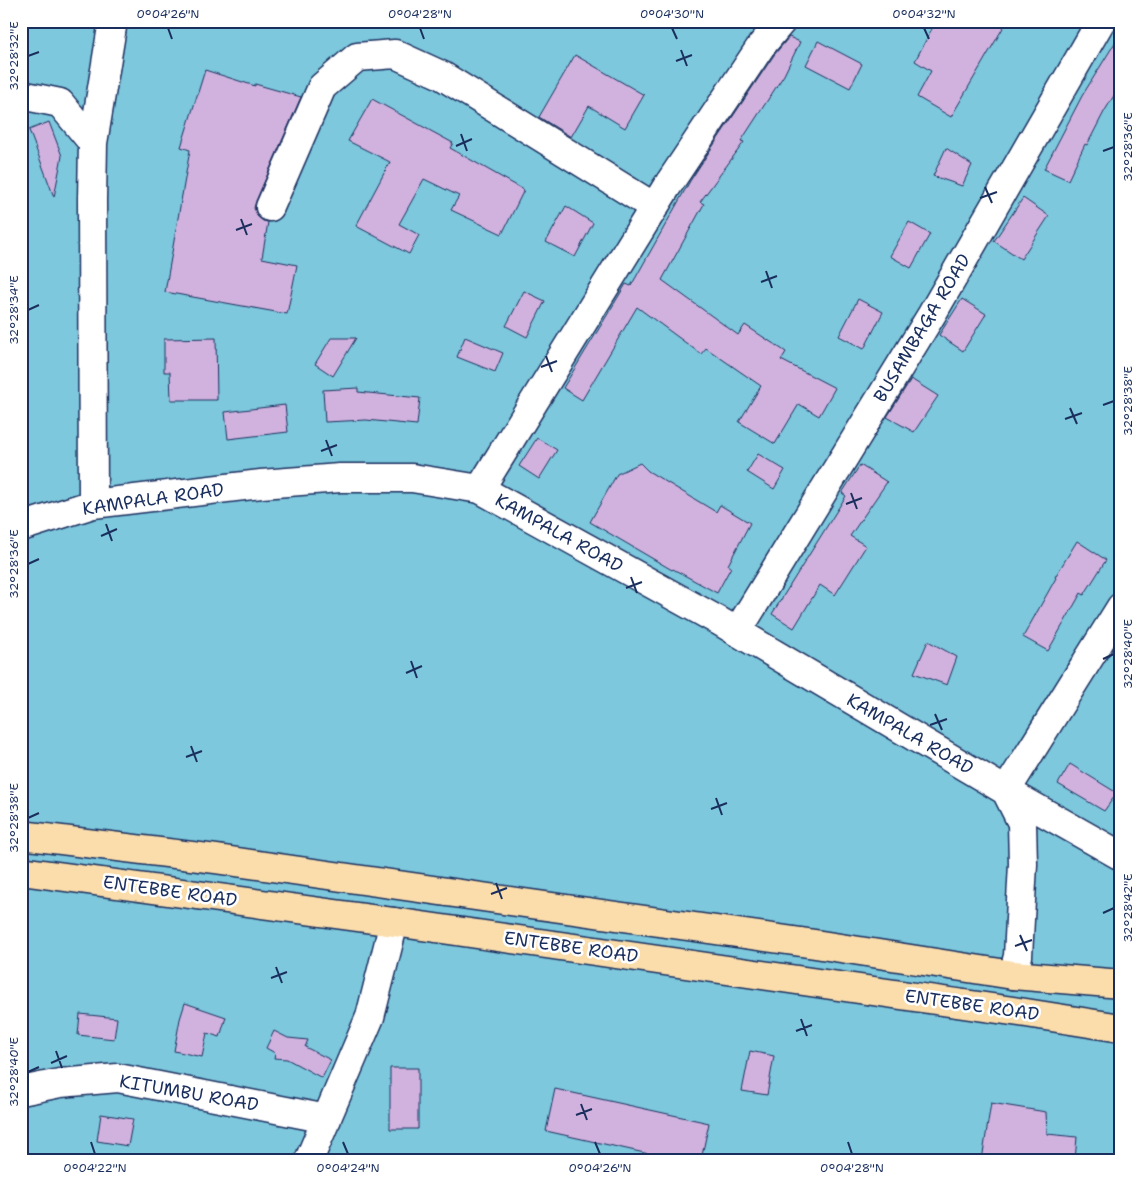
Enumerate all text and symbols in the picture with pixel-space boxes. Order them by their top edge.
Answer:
text: 0°04'26"N [136,6,200,22]
text: 0°04'28"N [388,6,452,22]
text: 0°04'30"N [640,6,704,22]
text: 0°04'32"N [892,6,956,22]
text: 32°28'32"E [6,21,22,91]
text: 32°28'36"E [1120,112,1136,182]
street label: BUSAMBAGA ROAD [868,249,976,407]
text: 32°28'34"E [6,275,22,345]
text: 32°28'38"E [1120,366,1136,436]
street label: KAMPALA ROAD [81,477,225,521]
street label: KAMPALA ROAD [491,488,627,578]
text: 32°28'36"E [6,529,22,599]
text: 32°28'40"E [1120,619,1136,689]
street label: KAMPALA ROAD [842,688,978,780]
text: 32°28'38"E [6,783,22,853]
street label: ENTEBBE ROAD [101,870,239,912]
text: 32°28'42"E [1120,873,1136,943]
street label: ENTEBBE ROAD [502,926,640,968]
street label: ENTEBBE ROAD [903,984,1041,1026]
text: 32°28'40"E [6,1037,22,1107]
street label: KITUMBU ROAD [118,1069,261,1117]
text: 0°04'22"N [63,1160,127,1176]
text: 0°04'24"N [316,1160,380,1176]
text: 0°04'26"N [568,1160,632,1176]
text: 0°04'28"N [820,1160,884,1176]

